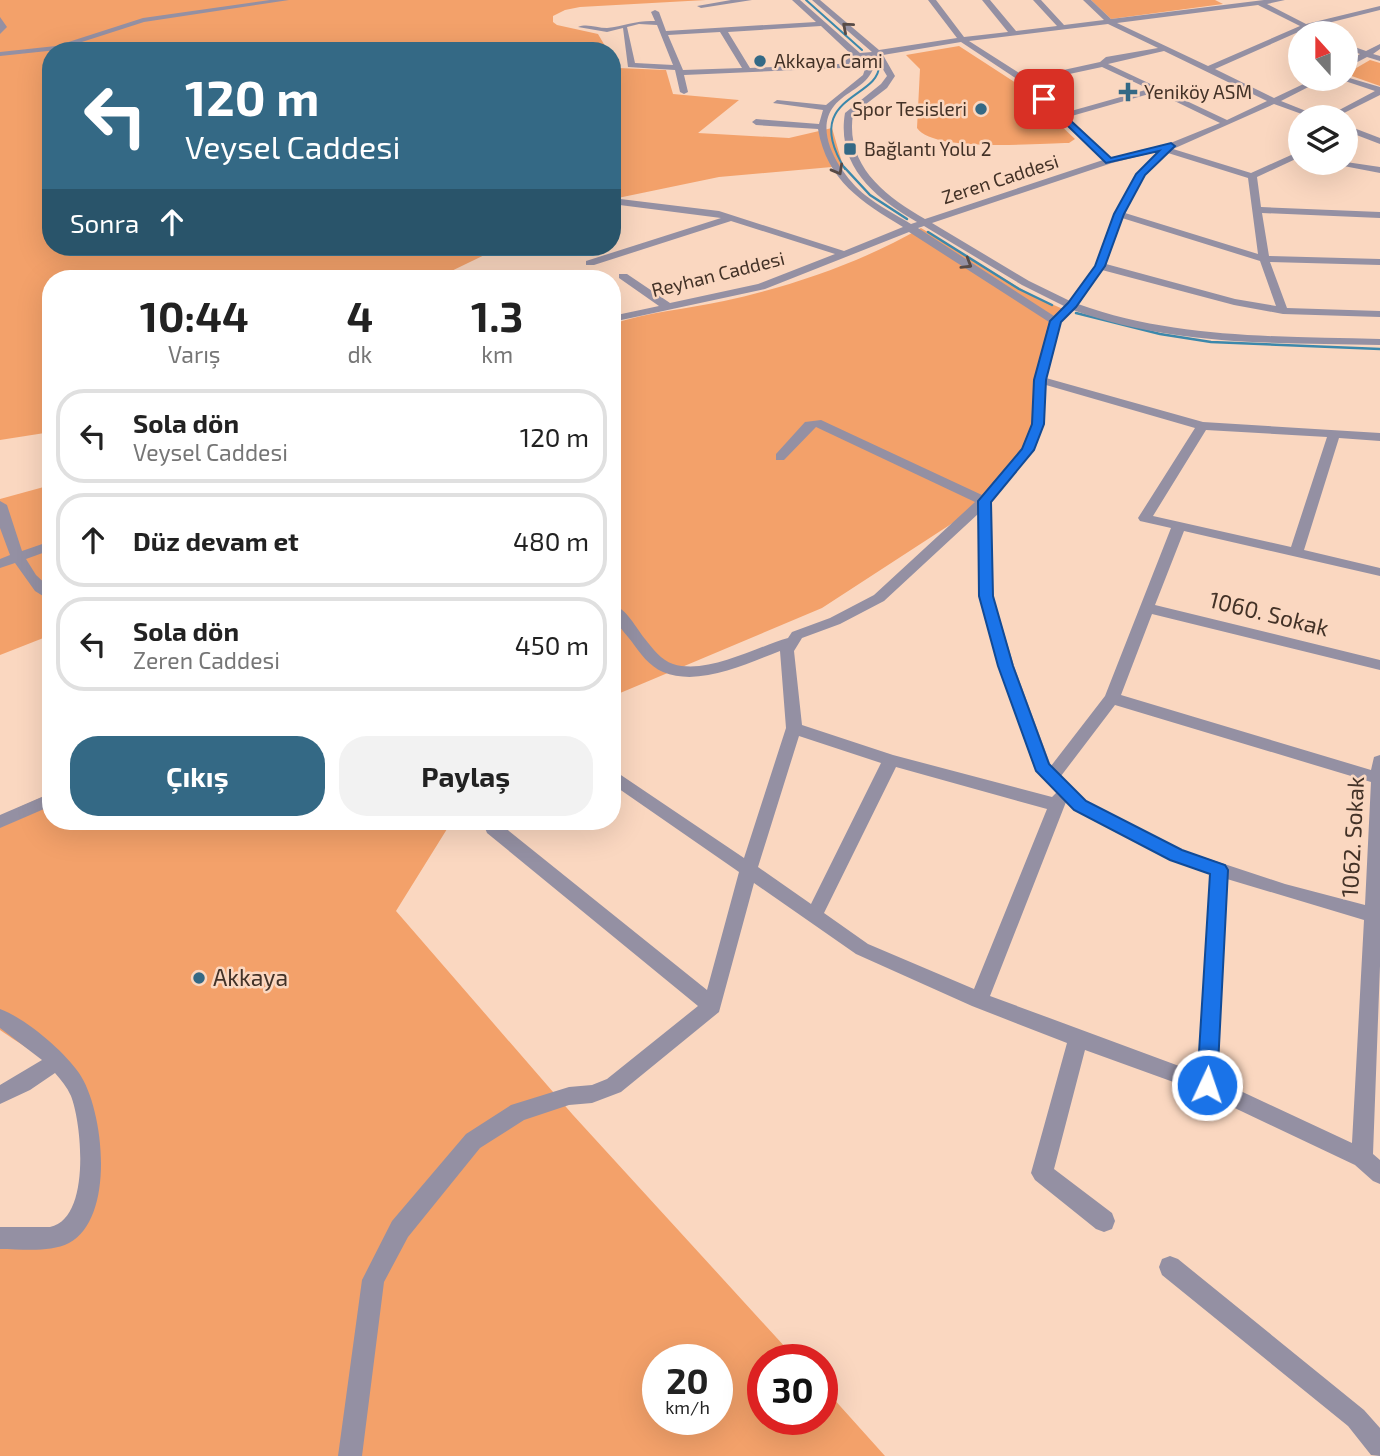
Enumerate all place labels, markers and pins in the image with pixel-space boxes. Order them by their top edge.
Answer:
place label: Akkaya Cami [774,49,883,72]
marker: Akkaya Cami [752,53,768,69]
pin [1014,69,1074,129]
place label: Yeniköy ASM [1144,80,1252,103]
marker: Yeniköy ASM [1118,82,1138,102]
place label: Spor Tesisleri [852,97,967,120]
marker: Spor Tesisleri [973,101,989,117]
place label: Bağlantı Yolu 2 [864,137,991,160]
marker: Bağlantı Yolu 2 [842,141,858,157]
place label: Akkaya [213,963,288,991]
marker: Akkaya [191,970,207,986]

